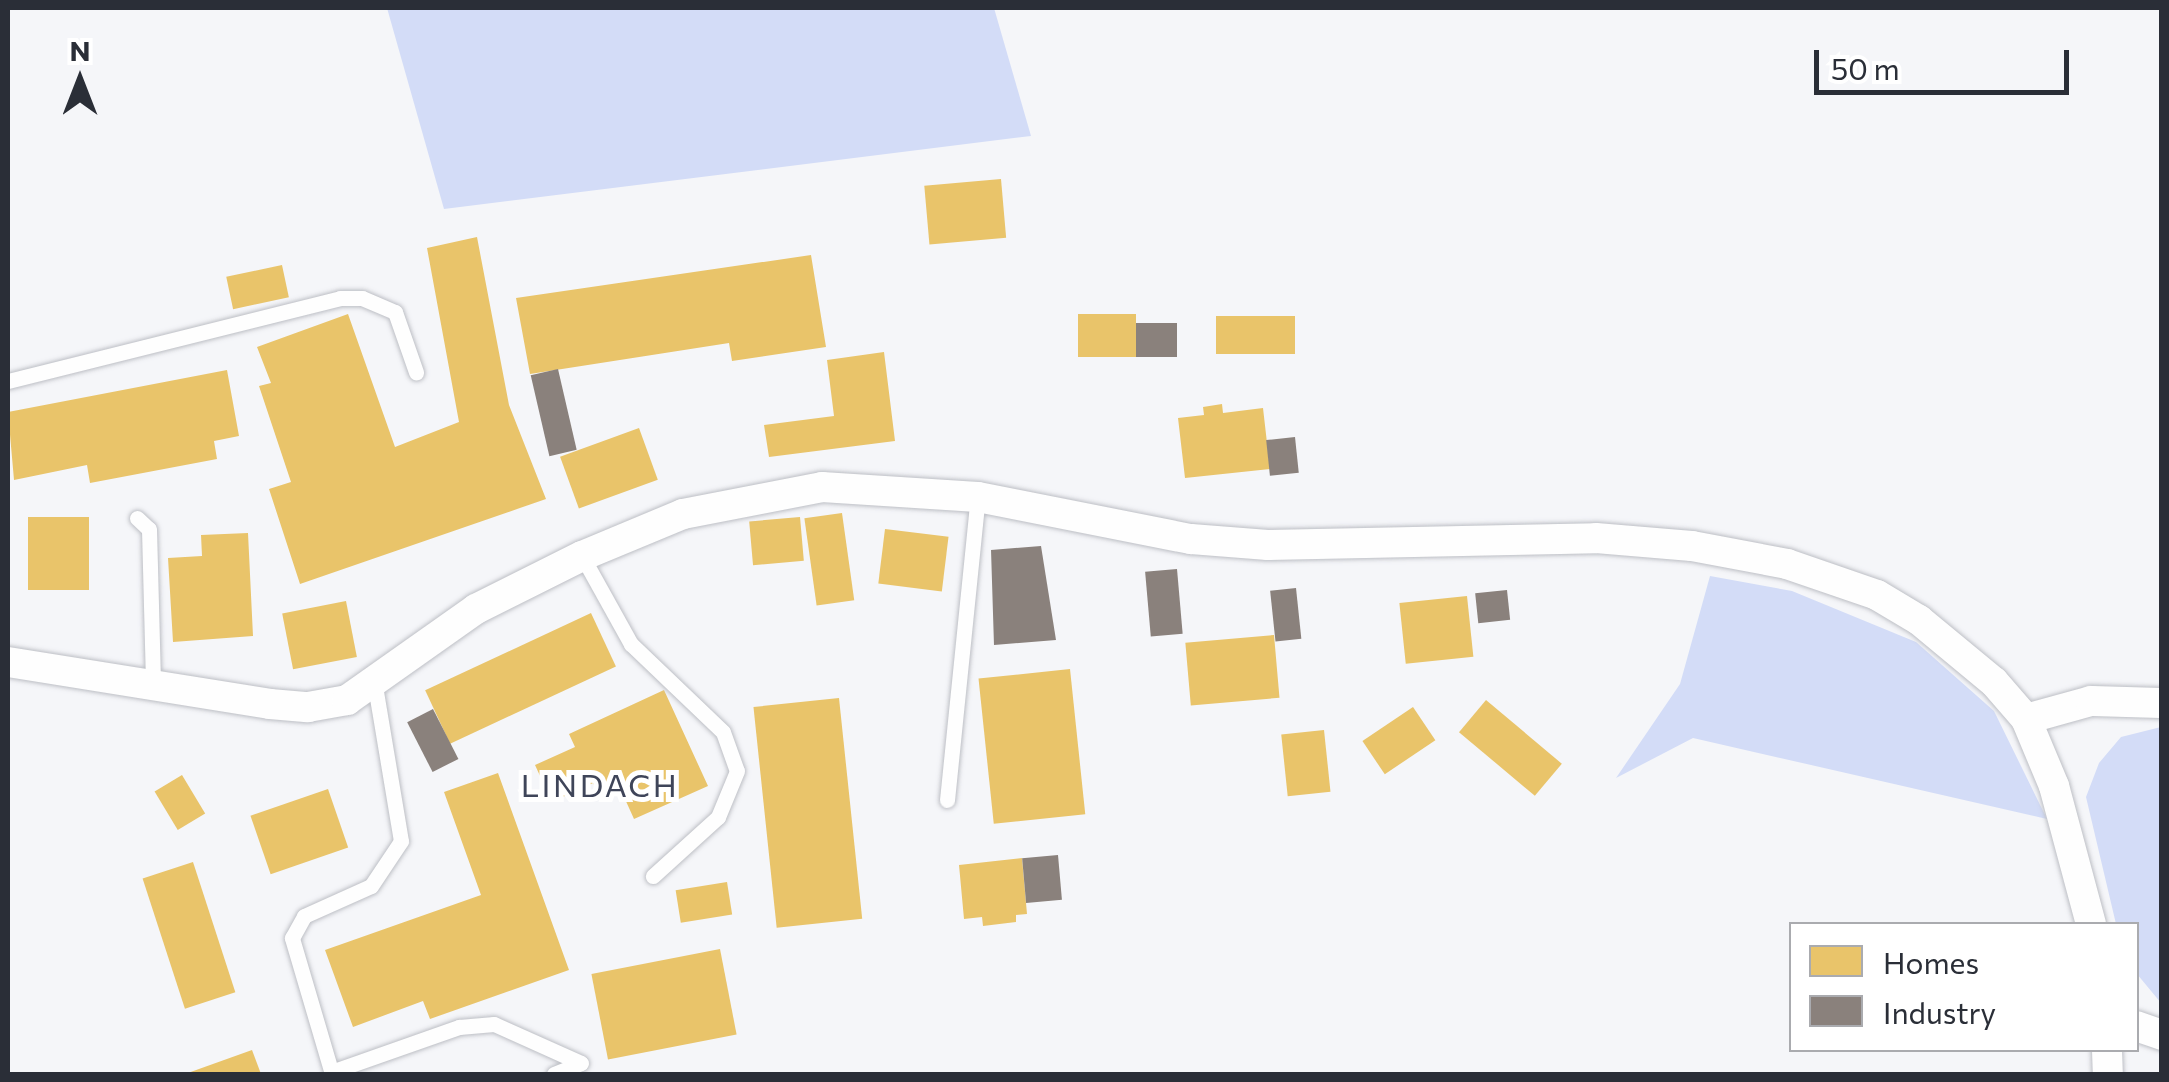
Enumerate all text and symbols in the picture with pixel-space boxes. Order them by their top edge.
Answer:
north arrow [30,30,130,130]
scale bar [1819,30,2074,92]
text: N [70,33,91,67]
text: 50 m [1831,49,1900,86]
district label: LINDACH [521,765,679,803]
legend [1789,922,2139,1052]
text: Homes [1883,943,1979,980]
text: Industry [1883,993,1996,1030]

